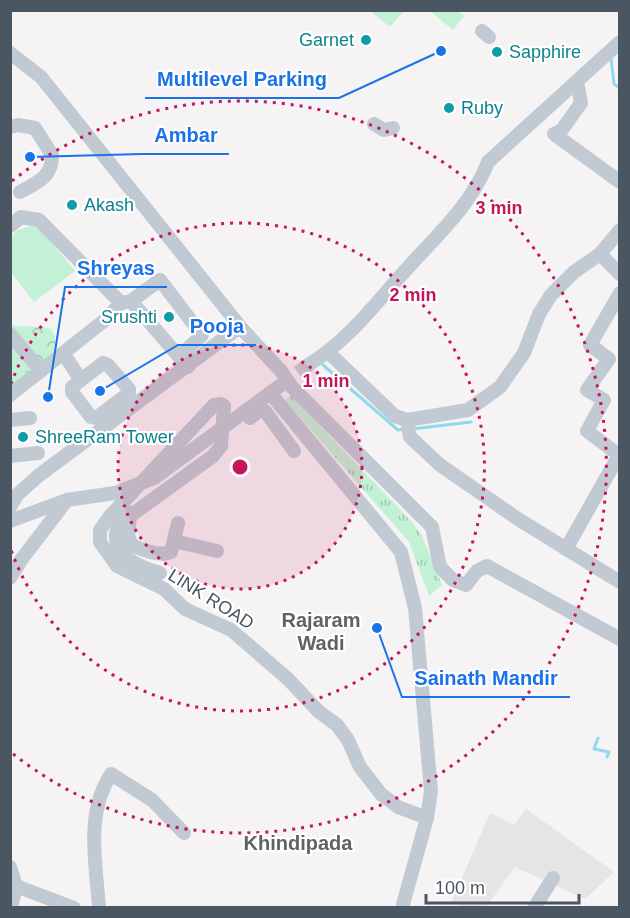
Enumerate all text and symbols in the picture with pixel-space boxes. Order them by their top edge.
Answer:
place label: Garnet [299,30,354,50]
marker: Garnet [359,33,373,47]
place label: Sapphire [509,42,581,62]
marker: Sapphire [490,45,504,59]
callout: Multilevel Parking [145,60,339,98]
text: Multilevel Parking [157,68,327,90]
place label: Ruby [461,98,503,118]
marker: Ruby [442,101,456,115]
callout: Ambar [142,116,229,154]
text: Ambar [154,124,218,146]
place label: Akash [84,195,134,215]
marker: Akash [65,198,79,212]
text: 3 min [475,198,523,218]
callout: Shreyas [65,249,167,287]
text: Shreyas [77,257,155,279]
text: 2 min [389,285,437,305]
place label: Srushti [101,307,157,327]
callout: Pooja [178,307,256,345]
marker: Srushti [162,310,176,324]
text: Pooja [190,315,245,337]
text: 1 min [302,371,350,391]
place label: ShreeRam Tower [35,427,174,447]
marker: ShreeRam Tower [16,430,30,444]
centre of rings [230,457,250,477]
street label: LINK ROAD [165,565,257,633]
district label: Rajaram Wadi [282,609,360,654]
callout: Sainath Mandir [402,659,570,697]
text: Sainath Mandir [414,667,558,689]
district label: Khindipada [244,832,353,854]
scale bar [426,867,579,905]
text: 100 m [435,878,485,898]

